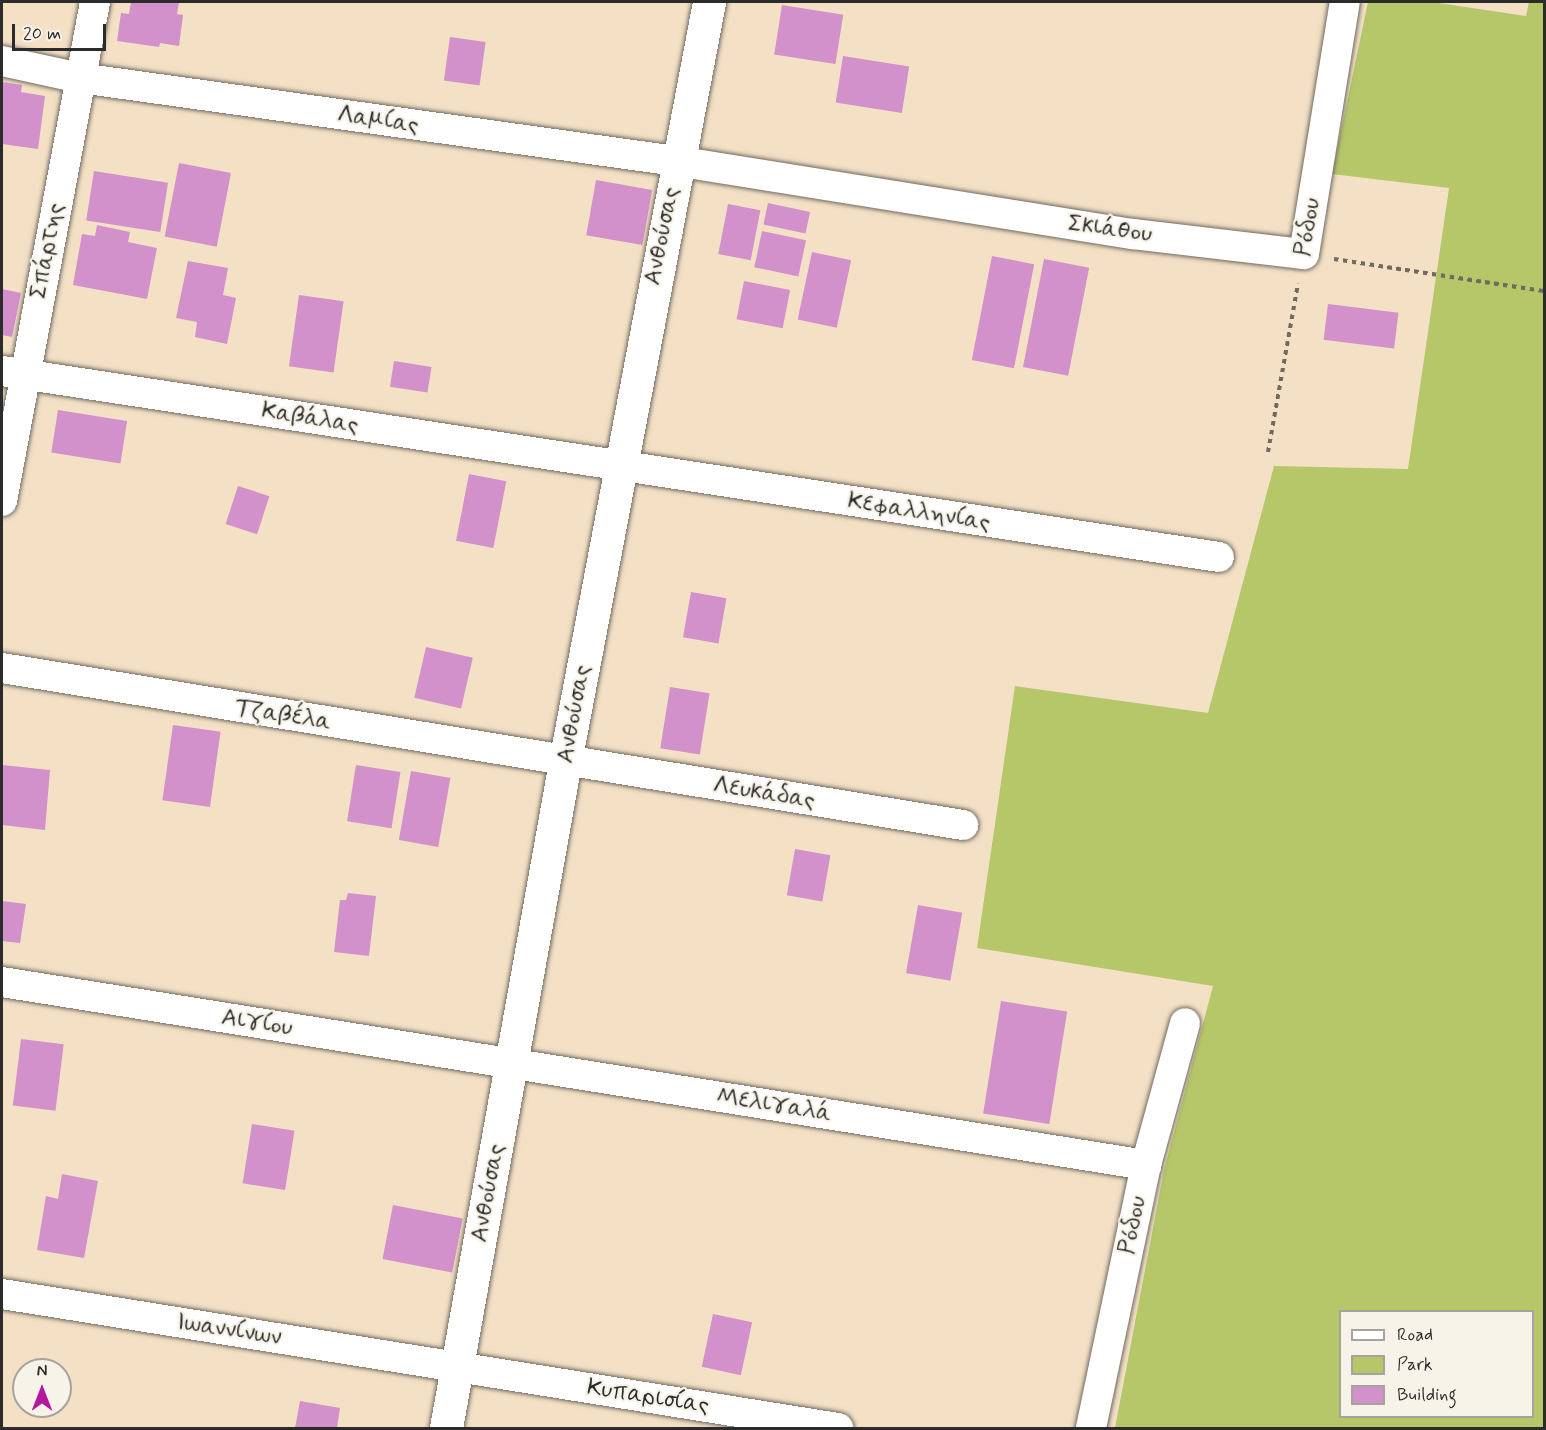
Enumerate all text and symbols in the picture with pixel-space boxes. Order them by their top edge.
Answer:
scale bar [15,12,110,50]
text: 20 m [23,22,61,46]
street label: Λαμίας [335,100,421,140]
street label: Ανθούσας [638,185,686,287]
street label: Ρόδου [1289,195,1327,259]
street label: Σπάρτης [24,201,70,301]
street label: Σκιάθου [1066,209,1154,249]
street label: Καβάλας [260,396,360,440]
street label: Κεφαλληνίας [846,487,992,537]
street label: Ανθούσας [551,663,597,765]
street label: Τζαβέλα [233,693,333,737]
street label: Λευκάδας [711,771,817,815]
street label: Αιγίου [219,1003,295,1043]
street label: Μελιγαλά [715,1082,833,1128]
street label: Ανθούσας [465,1142,511,1244]
street label: Ρόδου [1113,1193,1153,1257]
street label: Ιωαννίνων [175,1308,283,1352]
legend [1339,1310,1534,1418]
text: Road [1397,1323,1433,1347]
text: Park [1397,1353,1433,1377]
north arrow [12,1358,72,1418]
text: N [37,1361,47,1382]
street label: Κυπαρισίας [585,1373,711,1421]
text: Building [1397,1383,1457,1407]

